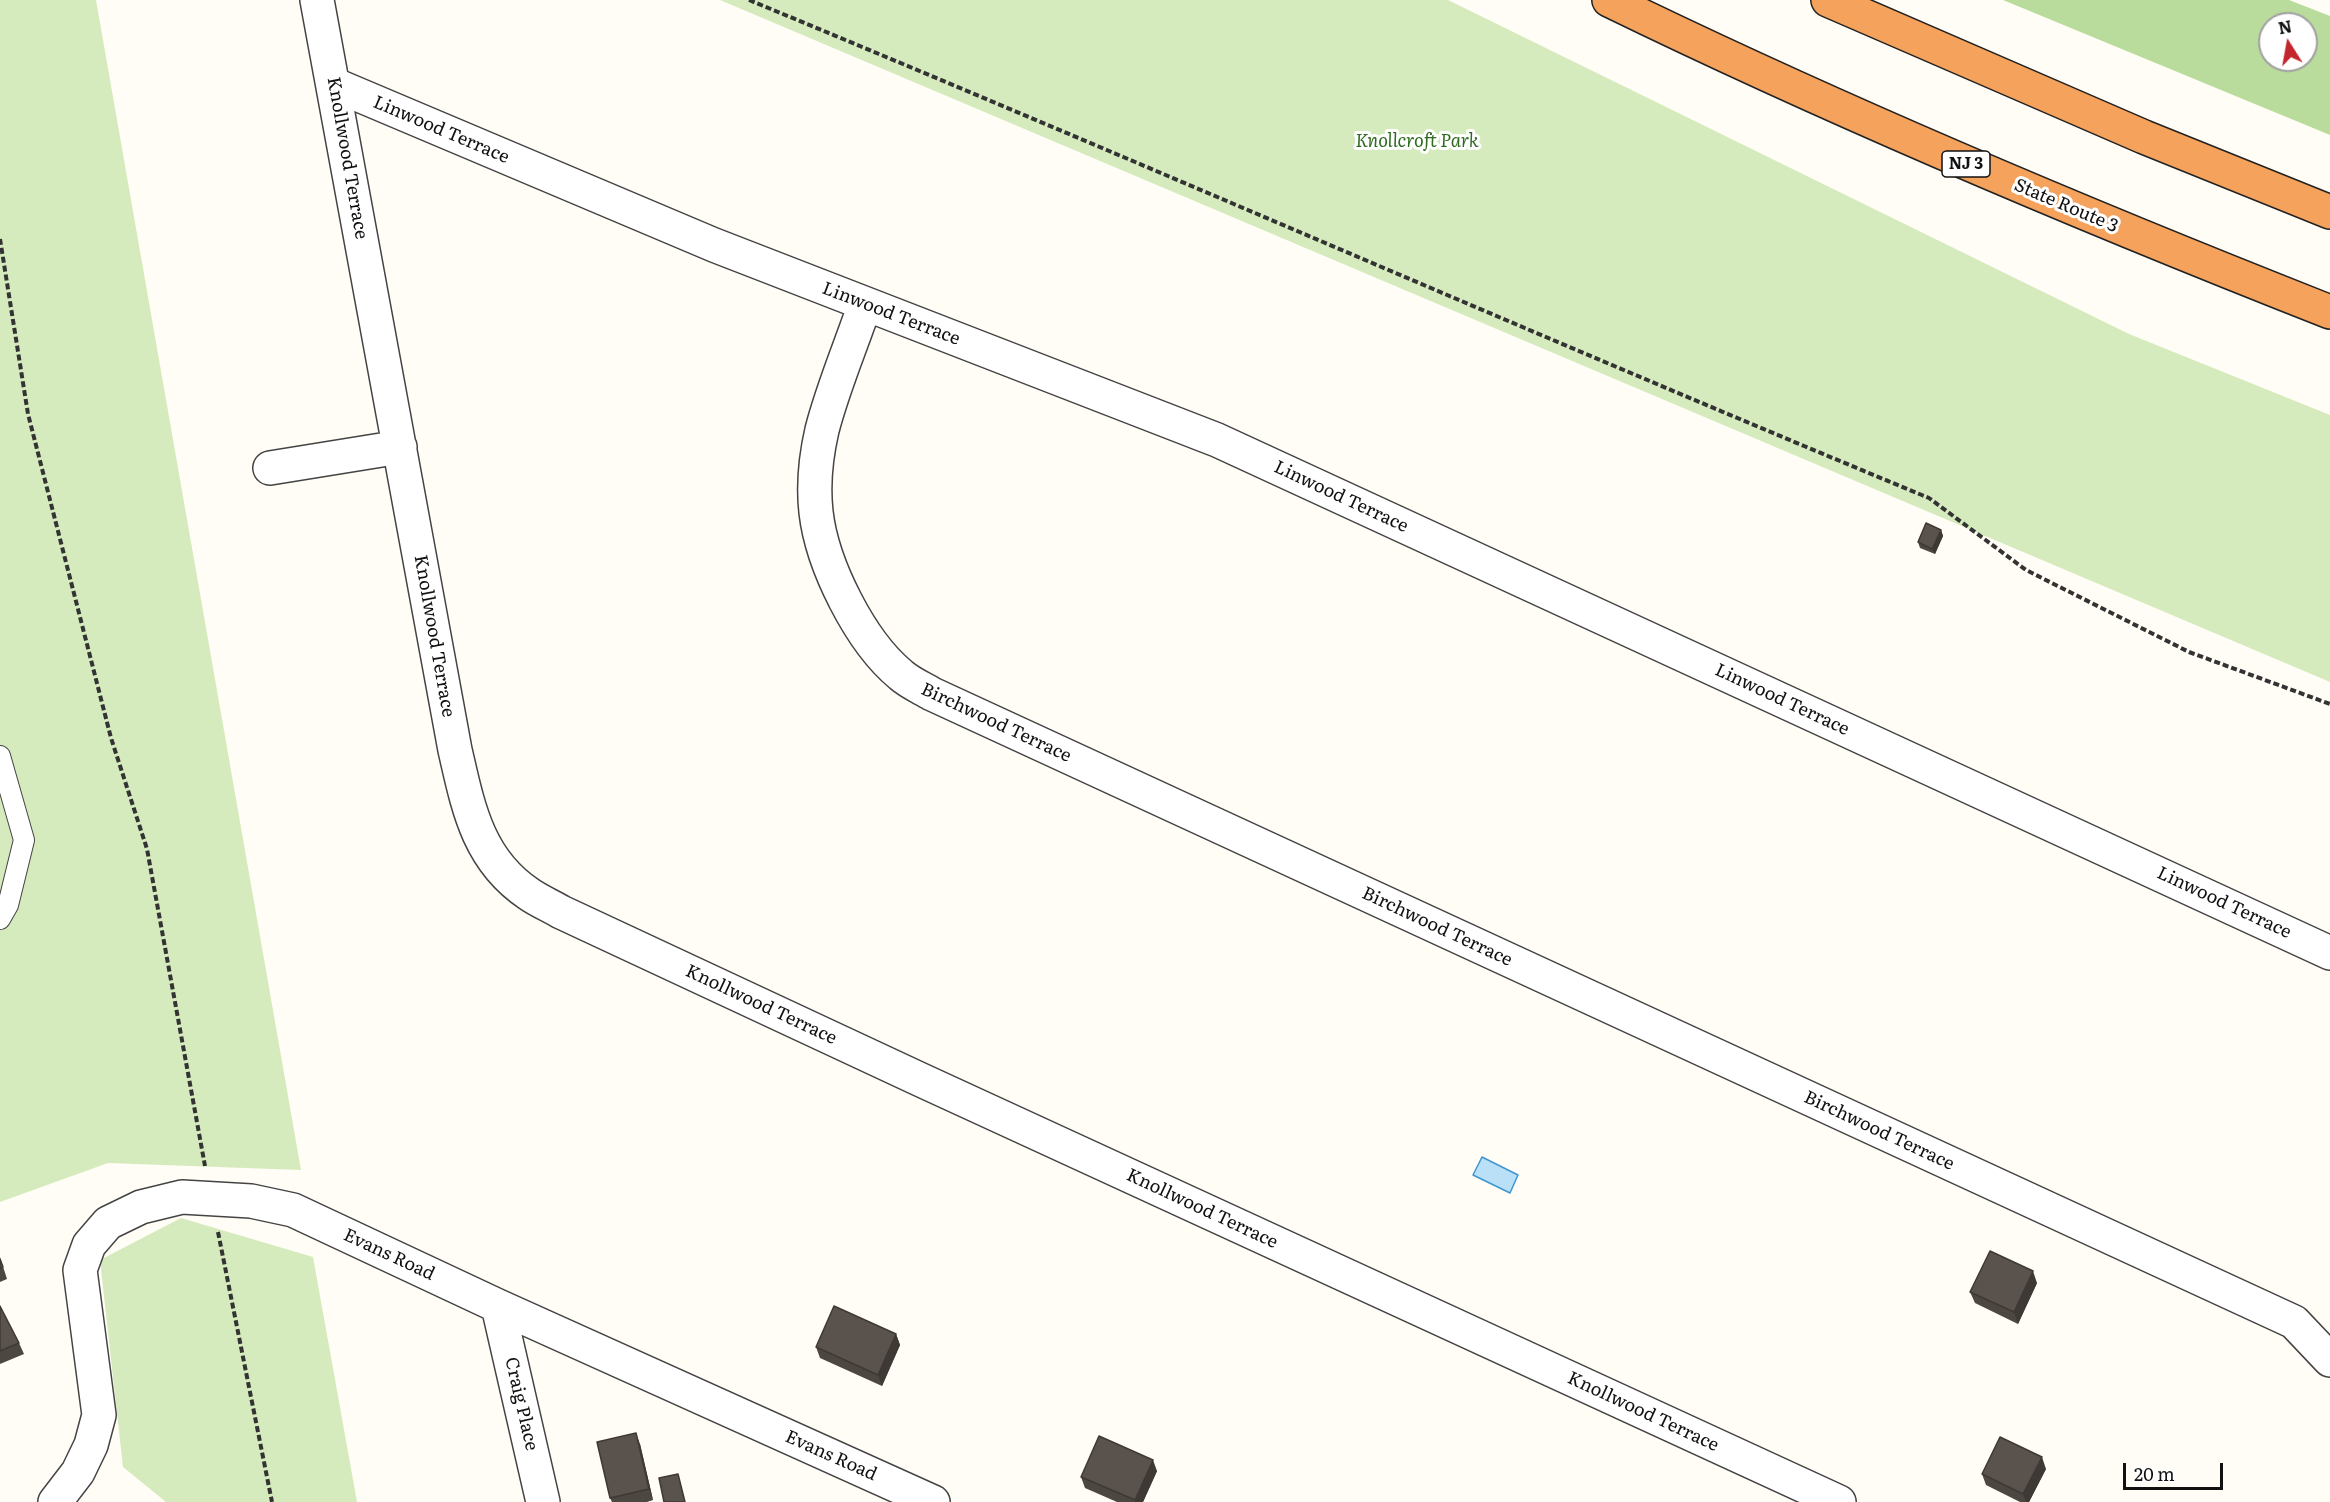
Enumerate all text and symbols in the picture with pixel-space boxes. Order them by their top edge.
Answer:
north arrow [2258,12,2318,72]
text: N [2276,13,2294,39]
street label: Knollwood Terrace [322,75,372,241]
street label: Linwood Terrace [370,92,512,168]
park label: Knollcroft Park [1355,131,1479,153]
road number: NJ 3 [1942,151,1990,177]
street label: State Route 3 [2011,174,2121,238]
street label: Linwood Terrace [819,278,963,350]
street label: Linwood Terrace [1270,456,1412,538]
street label: Knollwood Terrace [409,553,459,719]
street label: Linwood Terrace [1711,659,1853,741]
street label: Birchwood Terrace [917,679,1075,767]
street label: Linwood Terrace [2153,862,2295,944]
street label: Birchwood Terrace [1358,883,1516,971]
street label: Knollwood Terrace [682,960,840,1050]
street label: Birchwood Terrace [1800,1087,1958,1175]
street label: Knollwood Terrace [1123,1164,1281,1254]
street label: Evans Road [340,1224,438,1286]
street label: Craig Place [500,1355,542,1453]
street label: Knollwood Terrace [1564,1367,1722,1457]
street label: Evans Road [782,1426,880,1486]
scale bar [2126,1451,2226,1489]
text: 20 m [2134,1460,2175,1487]

